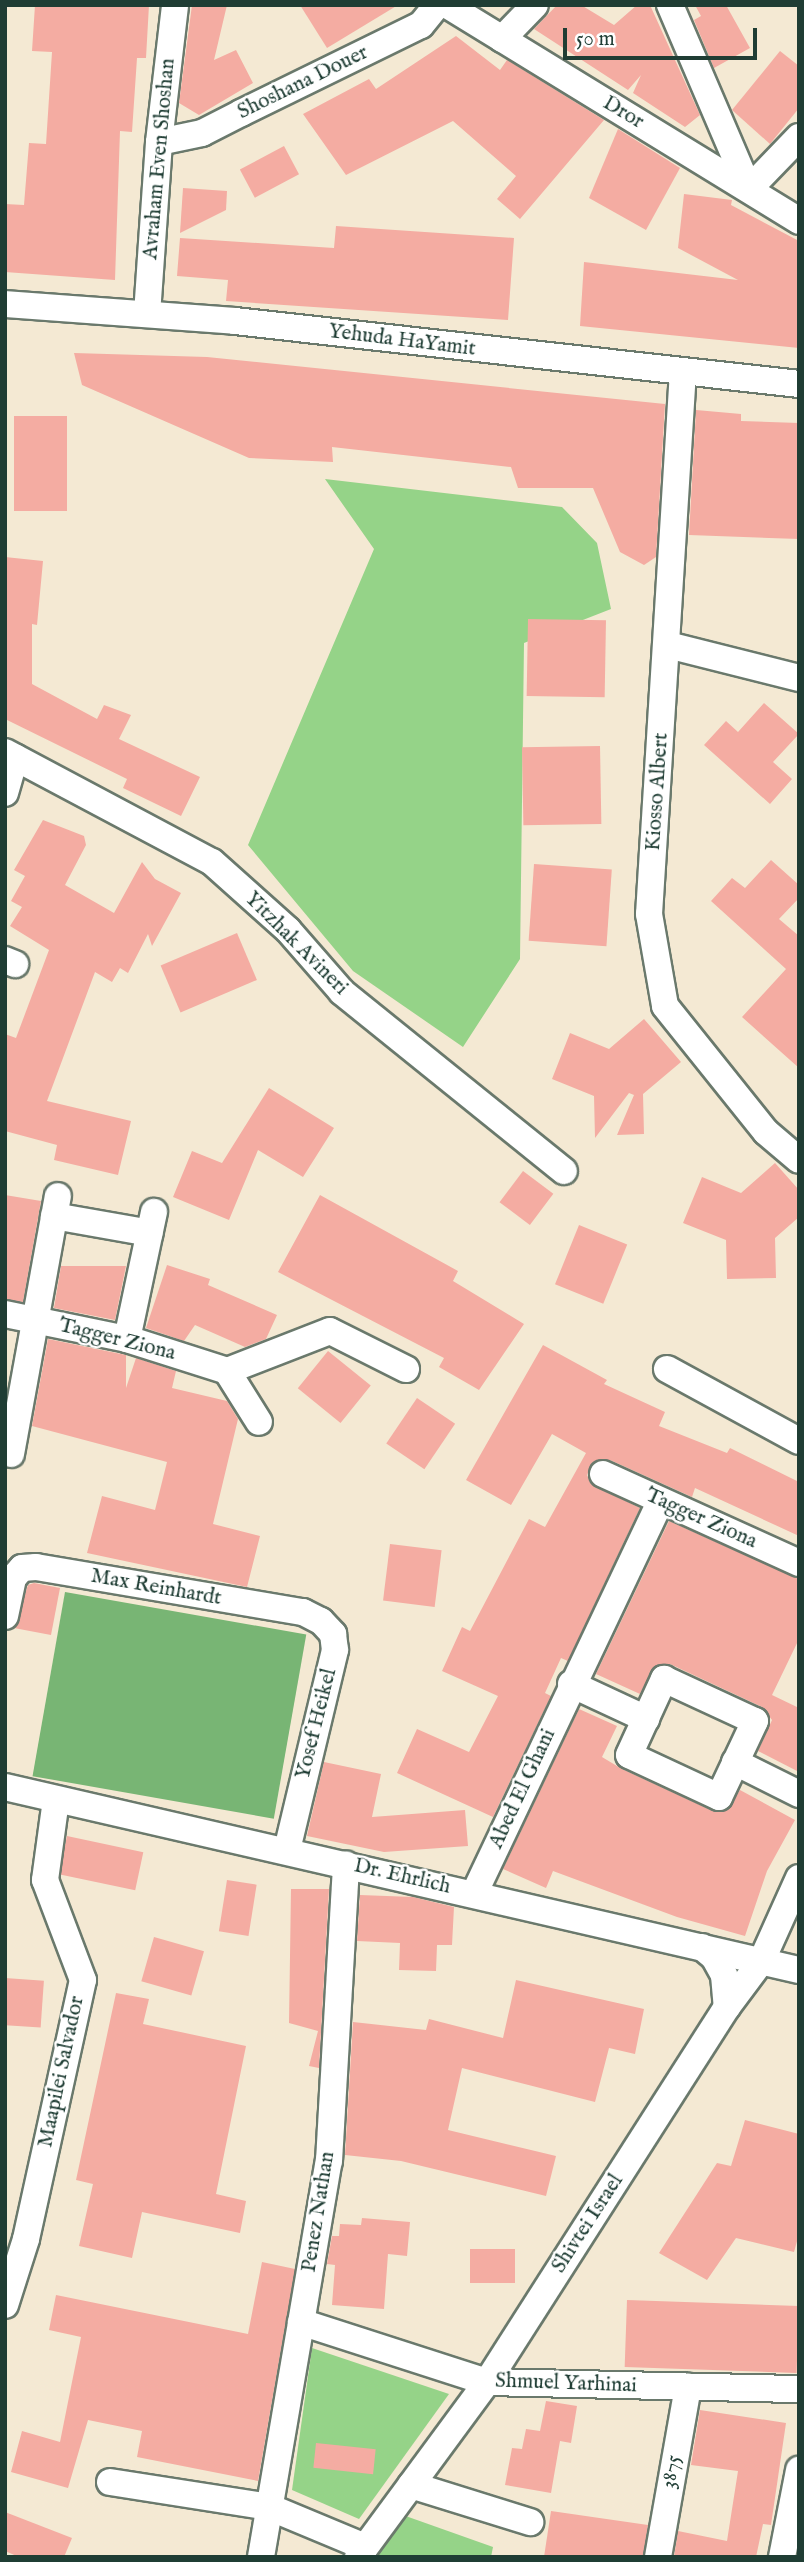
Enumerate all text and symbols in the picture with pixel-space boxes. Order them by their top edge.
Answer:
scale bar [566,14,760,58]
text: 50 m [576,26,615,53]
street label: Shoshana Douer [234,41,372,125]
street label: Avraham Even Shoshan [139,57,181,261]
street label: Dror [598,91,648,135]
street label: Yehuda HaYamit [327,319,477,363]
street label: Kiosso Albert [641,732,675,852]
street label: Yitzhak Avineri [239,887,353,1001]
street label: Tagger Ziona [56,1313,178,1367]
street label: Tagger Ziona [641,1483,761,1555]
street label: Max Reinhardt [89,1564,223,1612]
street label: Yosef Heikel [291,1666,343,1782]
street label: Abed El Ghani [484,1725,562,1853]
street label: Dr. Ehrlich [351,1854,453,1900]
street label: Maapilei Salvador [34,1994,90,2150]
street label: Penez Nathan [297,2150,341,2274]
street label: Shivtei Israel [547,2170,629,2278]
street label: Shmuel Yarhinai [495,2369,637,2399]
street label: 3875 [657,2453,687,2491]

